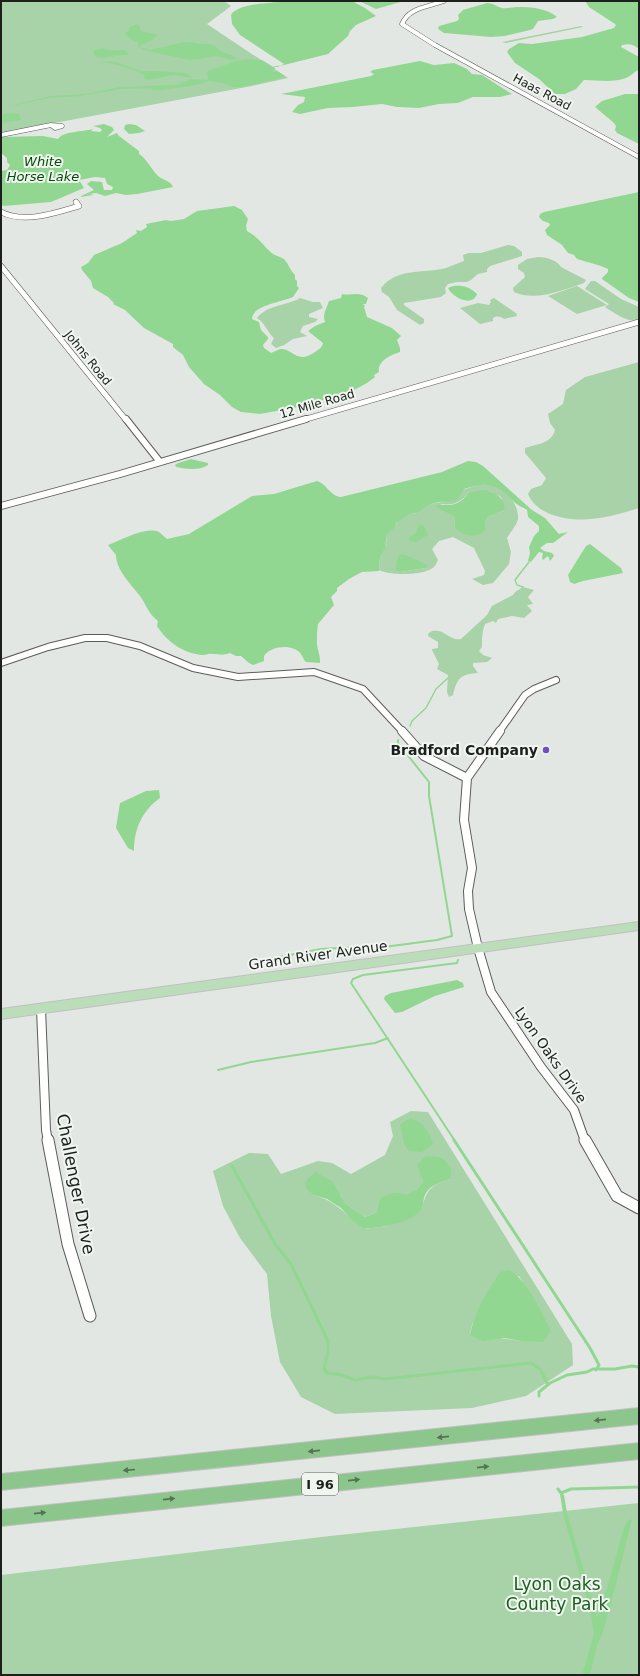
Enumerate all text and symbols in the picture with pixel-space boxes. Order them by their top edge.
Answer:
street label: Haas Road [510,71,574,113]
water label: White Horse Lake [7,154,79,184]
street label: Johns Road [61,327,114,388]
street label: 12 Mile Road [278,387,356,421]
place label: Bradford Company [390,742,538,758]
marker: Bradford Company [541,745,551,755]
street label: Grand River Avenue [247,937,389,973]
street label: Lyon Oaks Drive [512,1004,590,1106]
street label: Challenger Drive [53,1112,99,1256]
one-way arrow [594,1417,606,1424]
one-way arrow [437,1434,449,1440]
one-way arrow [308,1447,320,1454]
one-way arrow [477,1464,489,1471]
one-way arrow [123,1467,135,1473]
road number: I 96 [302,1473,338,1495]
one-way arrow [348,1477,360,1484]
one-way arrow [163,1496,175,1502]
one-way arrow [34,1510,46,1517]
park label: Lyon Oaks County Park [506,1574,608,1614]

